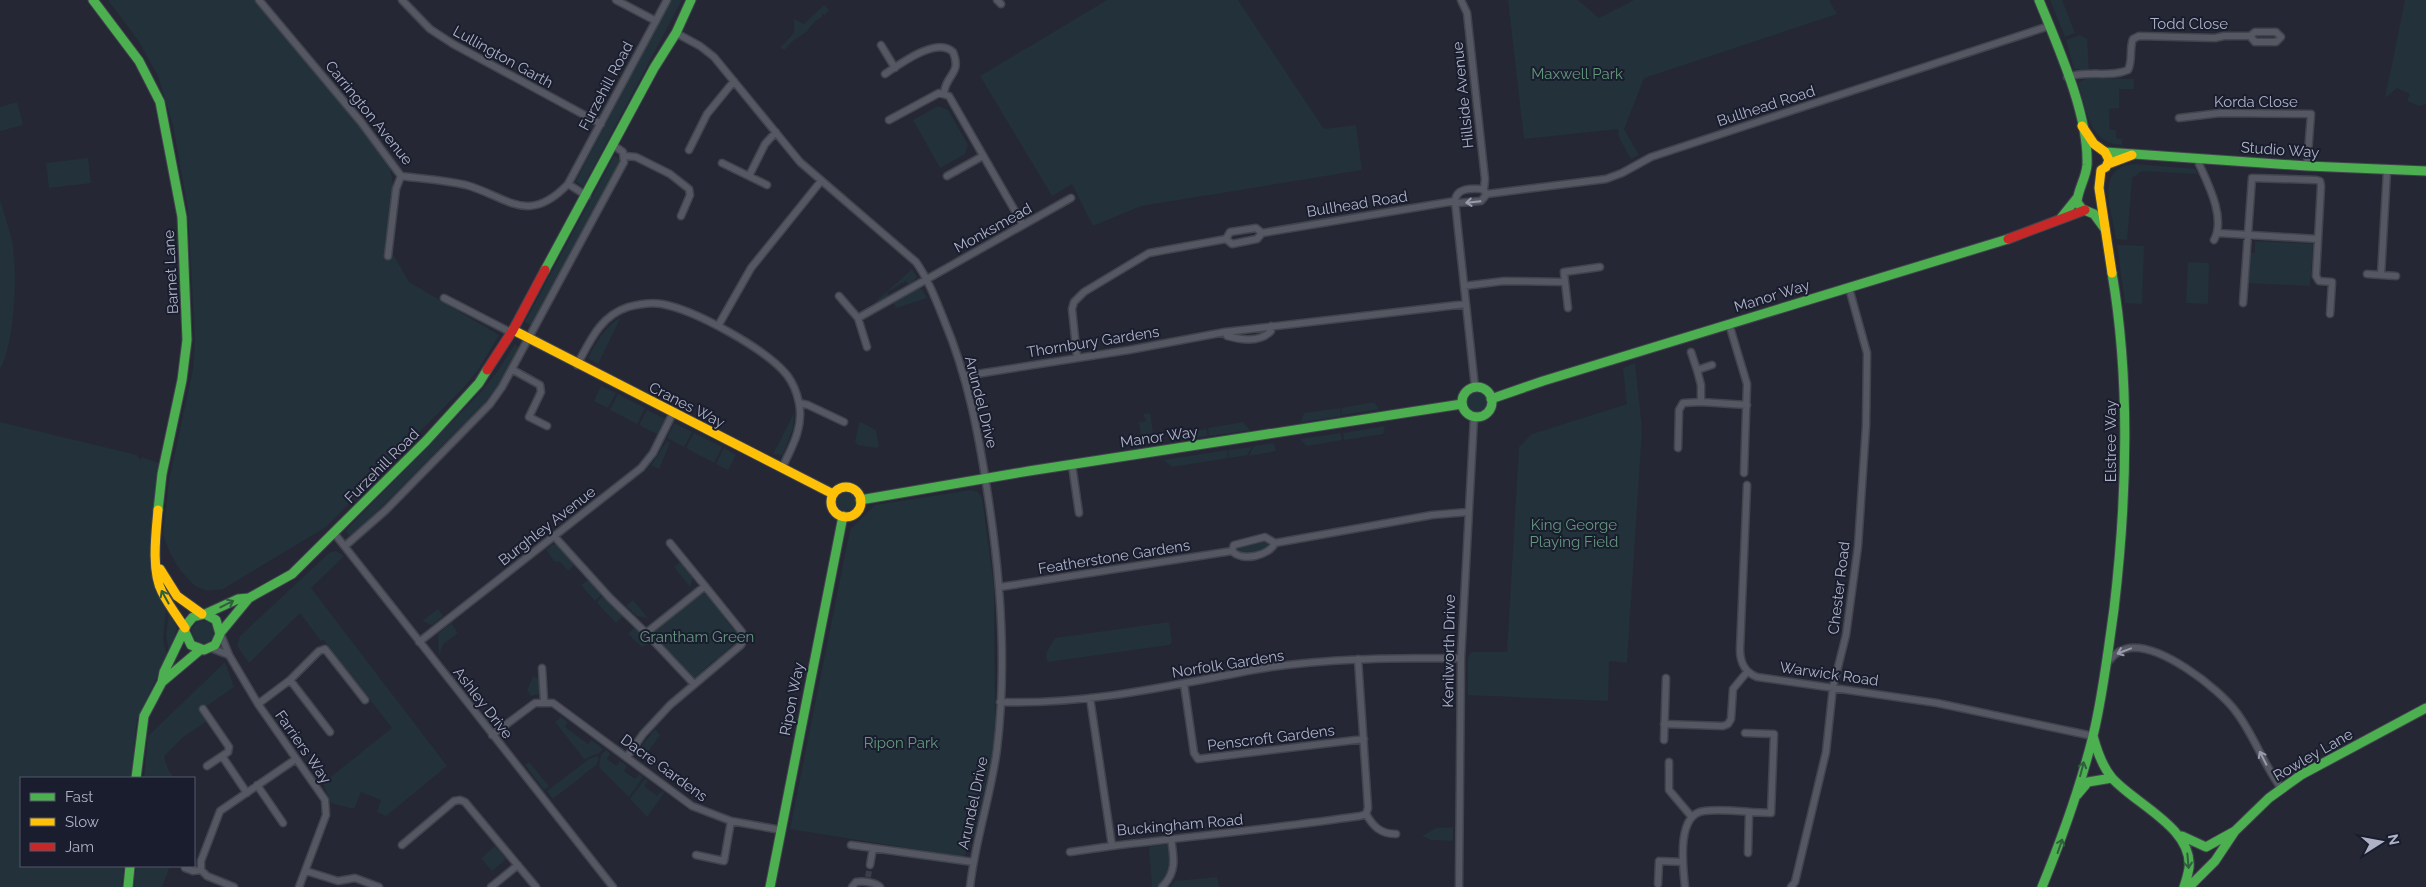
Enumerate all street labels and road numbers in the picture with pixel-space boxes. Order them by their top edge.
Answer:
street label: Todd Close [2150,15,2228,33]
street label: Lullington Garth [450,22,556,92]
street label: Furzehill Road [575,38,637,134]
street label: Hillside Avenue [1448,41,1478,149]
street label: Carrington Avenue [321,57,417,169]
street label: Bullhead Road [1715,82,1817,130]
street label: Korda Close [2214,93,2298,111]
street label: Studio Way [2240,138,2320,162]
street label: Bullhead Road [1305,187,1409,221]
street label: Monksmead [951,199,1035,257]
street label: Barnet Lane [160,229,182,315]
street label: Manor Way [1732,276,1812,316]
street label: Thornbury Gardens [1025,323,1161,361]
street label: Arundel Drive [961,354,1001,450]
street label: Cranes Way [646,378,728,432]
street label: Elstree Way [2102,400,2120,482]
street label: Manor Way [1119,423,1199,451]
street label: Furzehill Road [341,425,423,507]
street label: Burghley Avenue [495,482,599,570]
street label: Featherstone Gardens [1037,536,1191,578]
street label: Chester Road [1824,540,1854,636]
street label: Kenilworth Drive [1439,594,1459,708]
street label: Norfolk Gardens [1171,646,1285,682]
street label: Warwick Road [1778,658,1880,690]
street label: Ripon Way [776,661,808,737]
street label: Ashley Drive [449,664,517,743]
street label: Farriers Way [271,707,335,787]
street label: Penscroft Gardens [1206,721,1336,755]
street label: Rowley Lane [2270,725,2356,785]
street label: Dacre Gardens [617,730,711,806]
street label: Arundel Drive [954,755,992,851]
street label: Buckingham Road [1116,811,1244,839]

